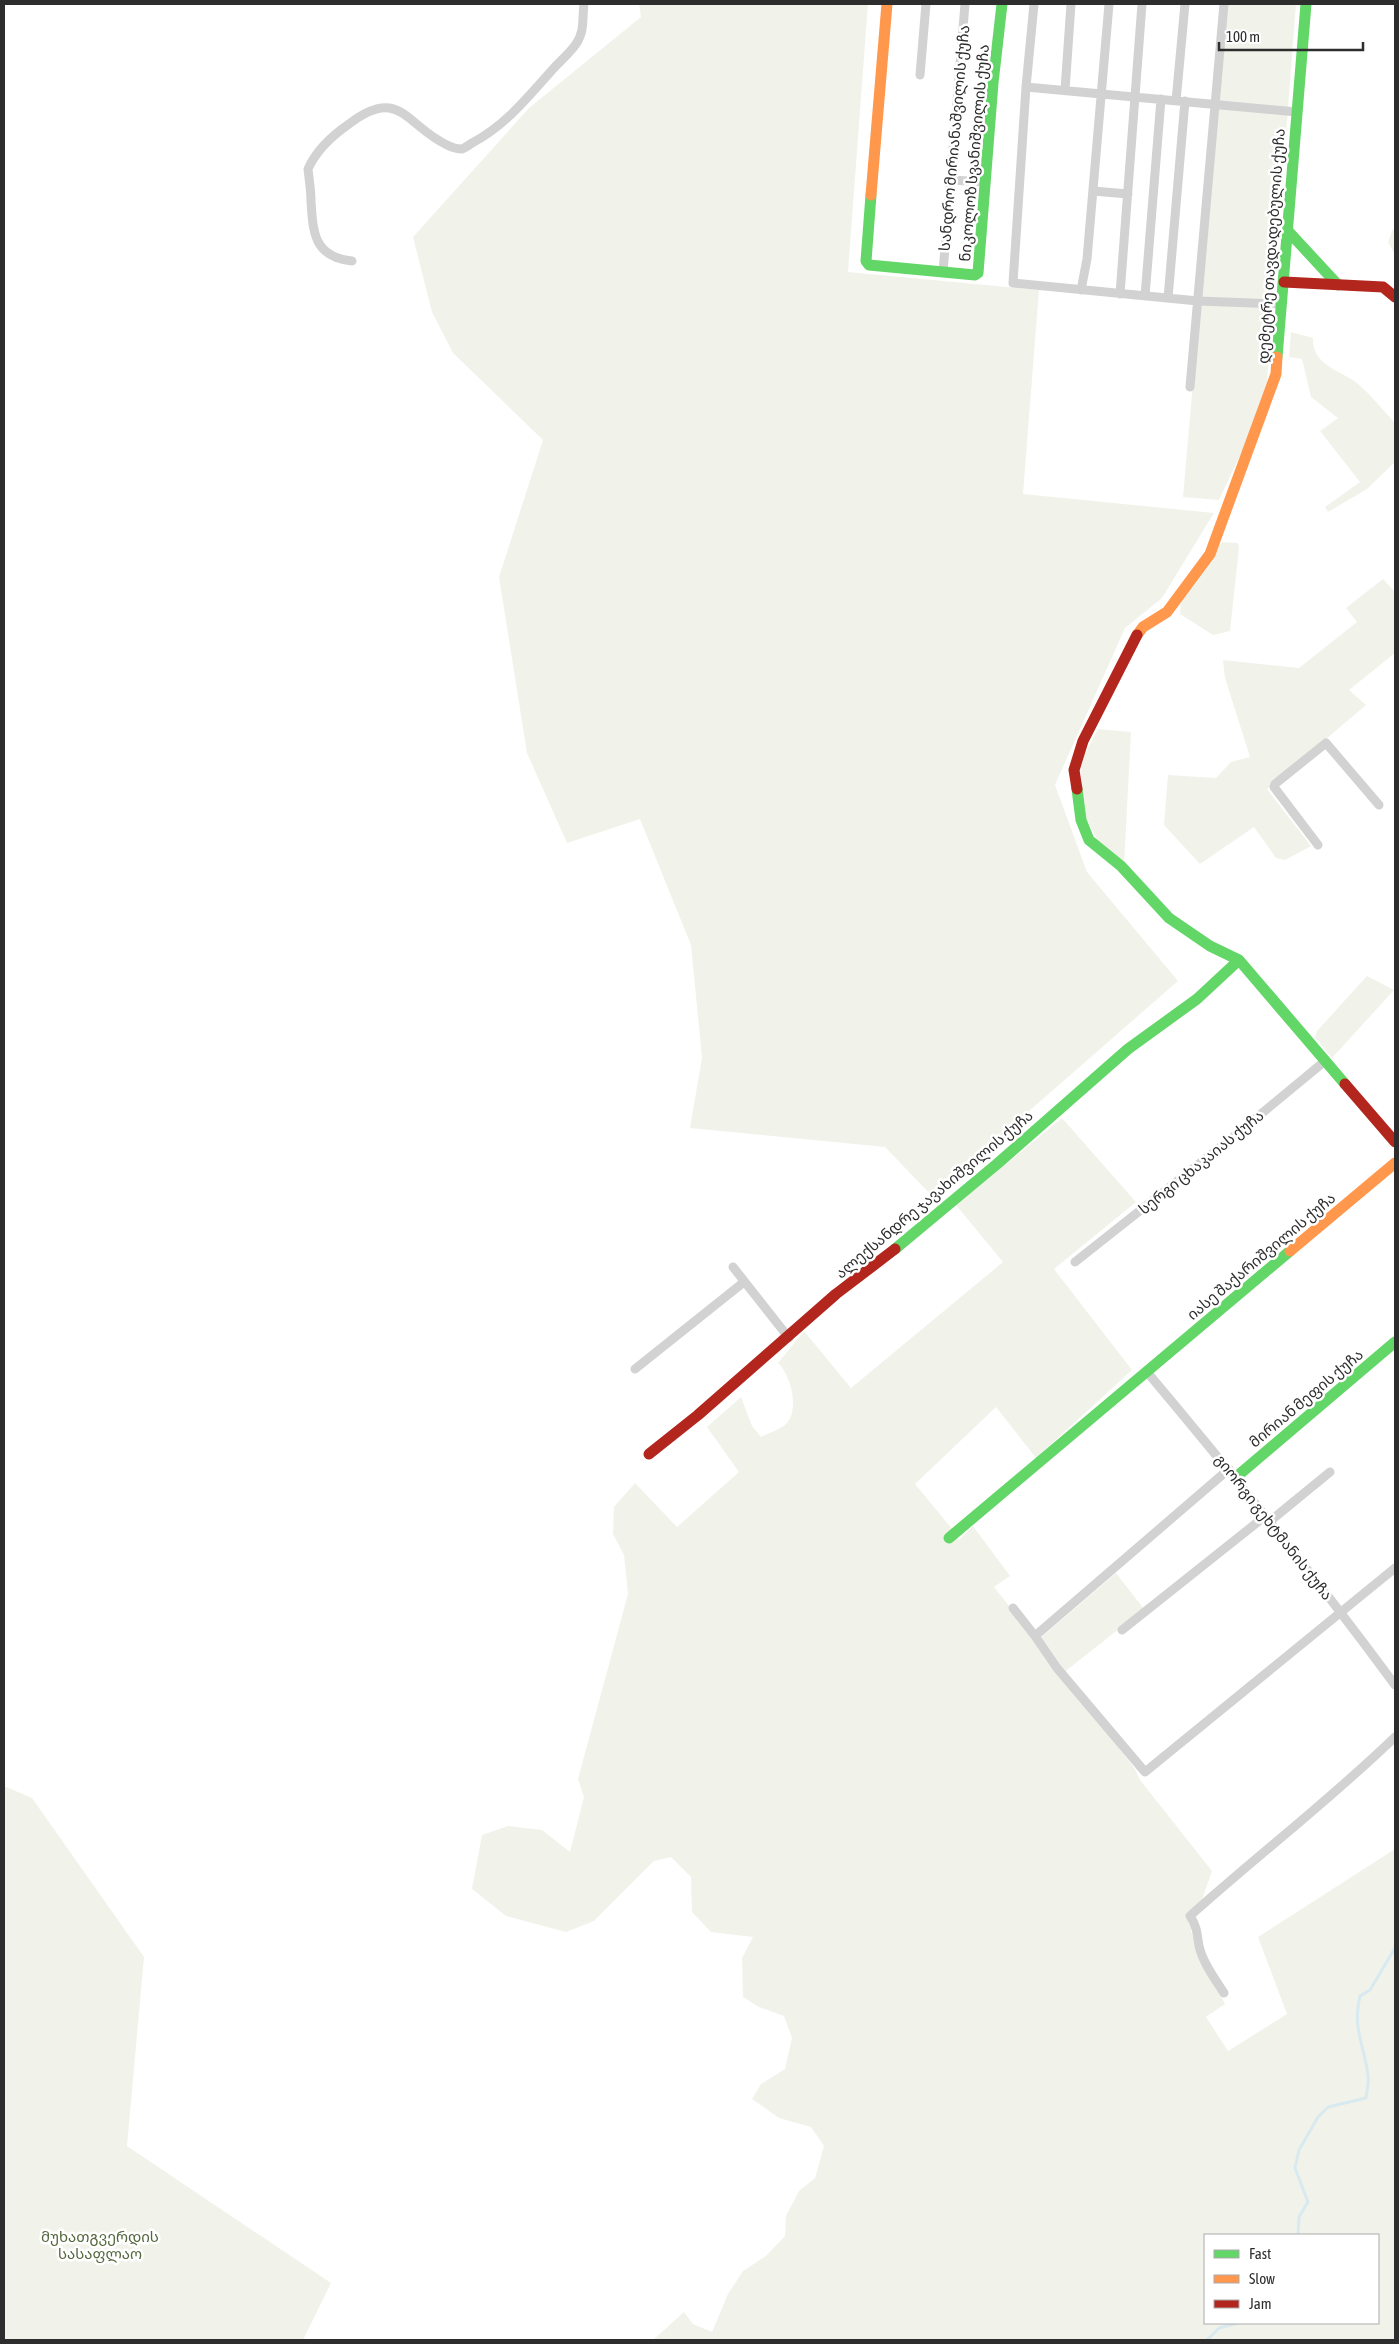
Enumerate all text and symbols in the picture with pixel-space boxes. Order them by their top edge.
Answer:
scale bar [1219,20,1363,52]
street label: სანდრო მირიანაშვილის ქუჩა [936,24,973,252]
text: 100 m [1226,28,1260,45]
street label: ნიკოლოზ სვანიშვილის ქუჩა [956,44,993,262]
street label: დემეტრე თავდადებულის ქუჩა [1254,128,1289,364]
street label: ალექსანდრე ჯავახიშვილის ქუჩა [832,1106,1037,1282]
street label: სერგი ცხაკაიას ქუჩა [1135,1106,1267,1218]
street label: იასე შაქარიშვილის ქუჩა [1183,1189,1339,1324]
street label: მირიან მეფის ქუჩა [1246,1346,1367,1451]
street label: გიორგი გეხტმანის ქუჩა [1211,1451,1336,1604]
park label: მუხათგვერდის სასაფლაო [41,2228,159,2263]
legend [1204,2234,1379,2324]
text: Fast [1249,2245,1271,2262]
text: Slow [1249,2270,1275,2287]
text: Jam [1249,2295,1272,2312]

